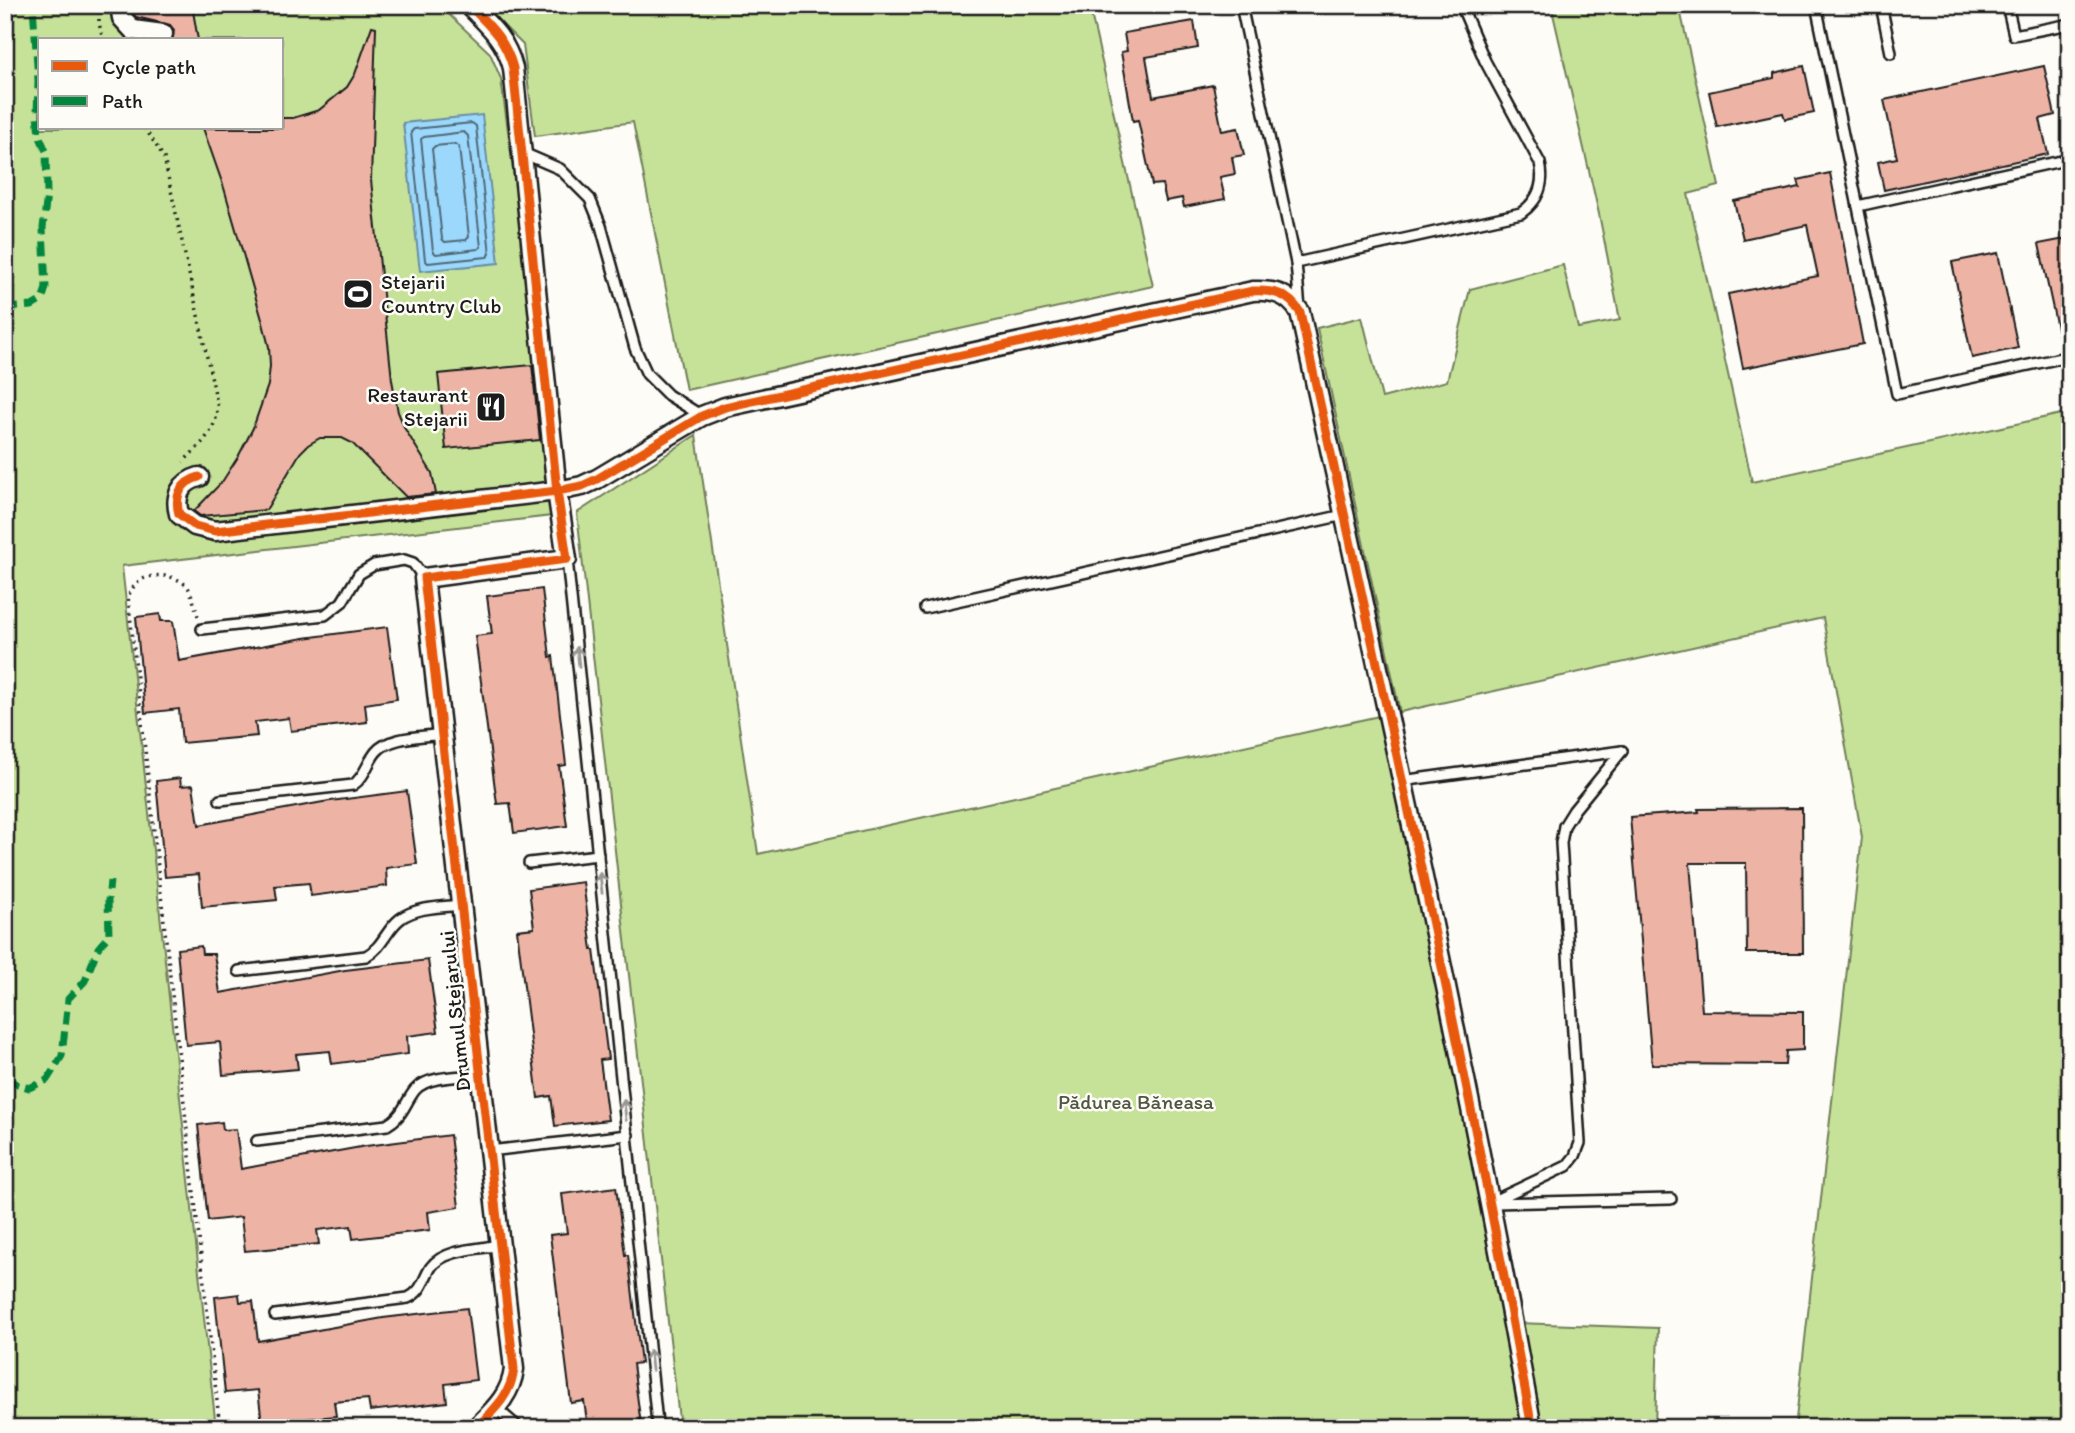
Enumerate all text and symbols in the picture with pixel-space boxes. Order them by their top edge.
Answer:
legend [38,38,284,130]
text: Cycle path [102,54,196,79]
text: Path [102,88,143,113]
place label: Stejarii Country Club [381,269,501,318]
sports icon: Stejarii Country Club [341,277,375,311]
place label: Restaurant Stejarii [367,382,468,431]
restaurant icon: Restaurant Stejarii [474,390,508,424]
one-way arrow [571,646,584,669]
one-way arrow [594,872,607,895]
street label: Drumul Stejarului [434,929,475,1093]
park label: Pădurea Băneasa [1058,1089,1214,1114]
one-way arrow [618,1099,631,1121]
one-way arrow [644,1349,657,1372]

